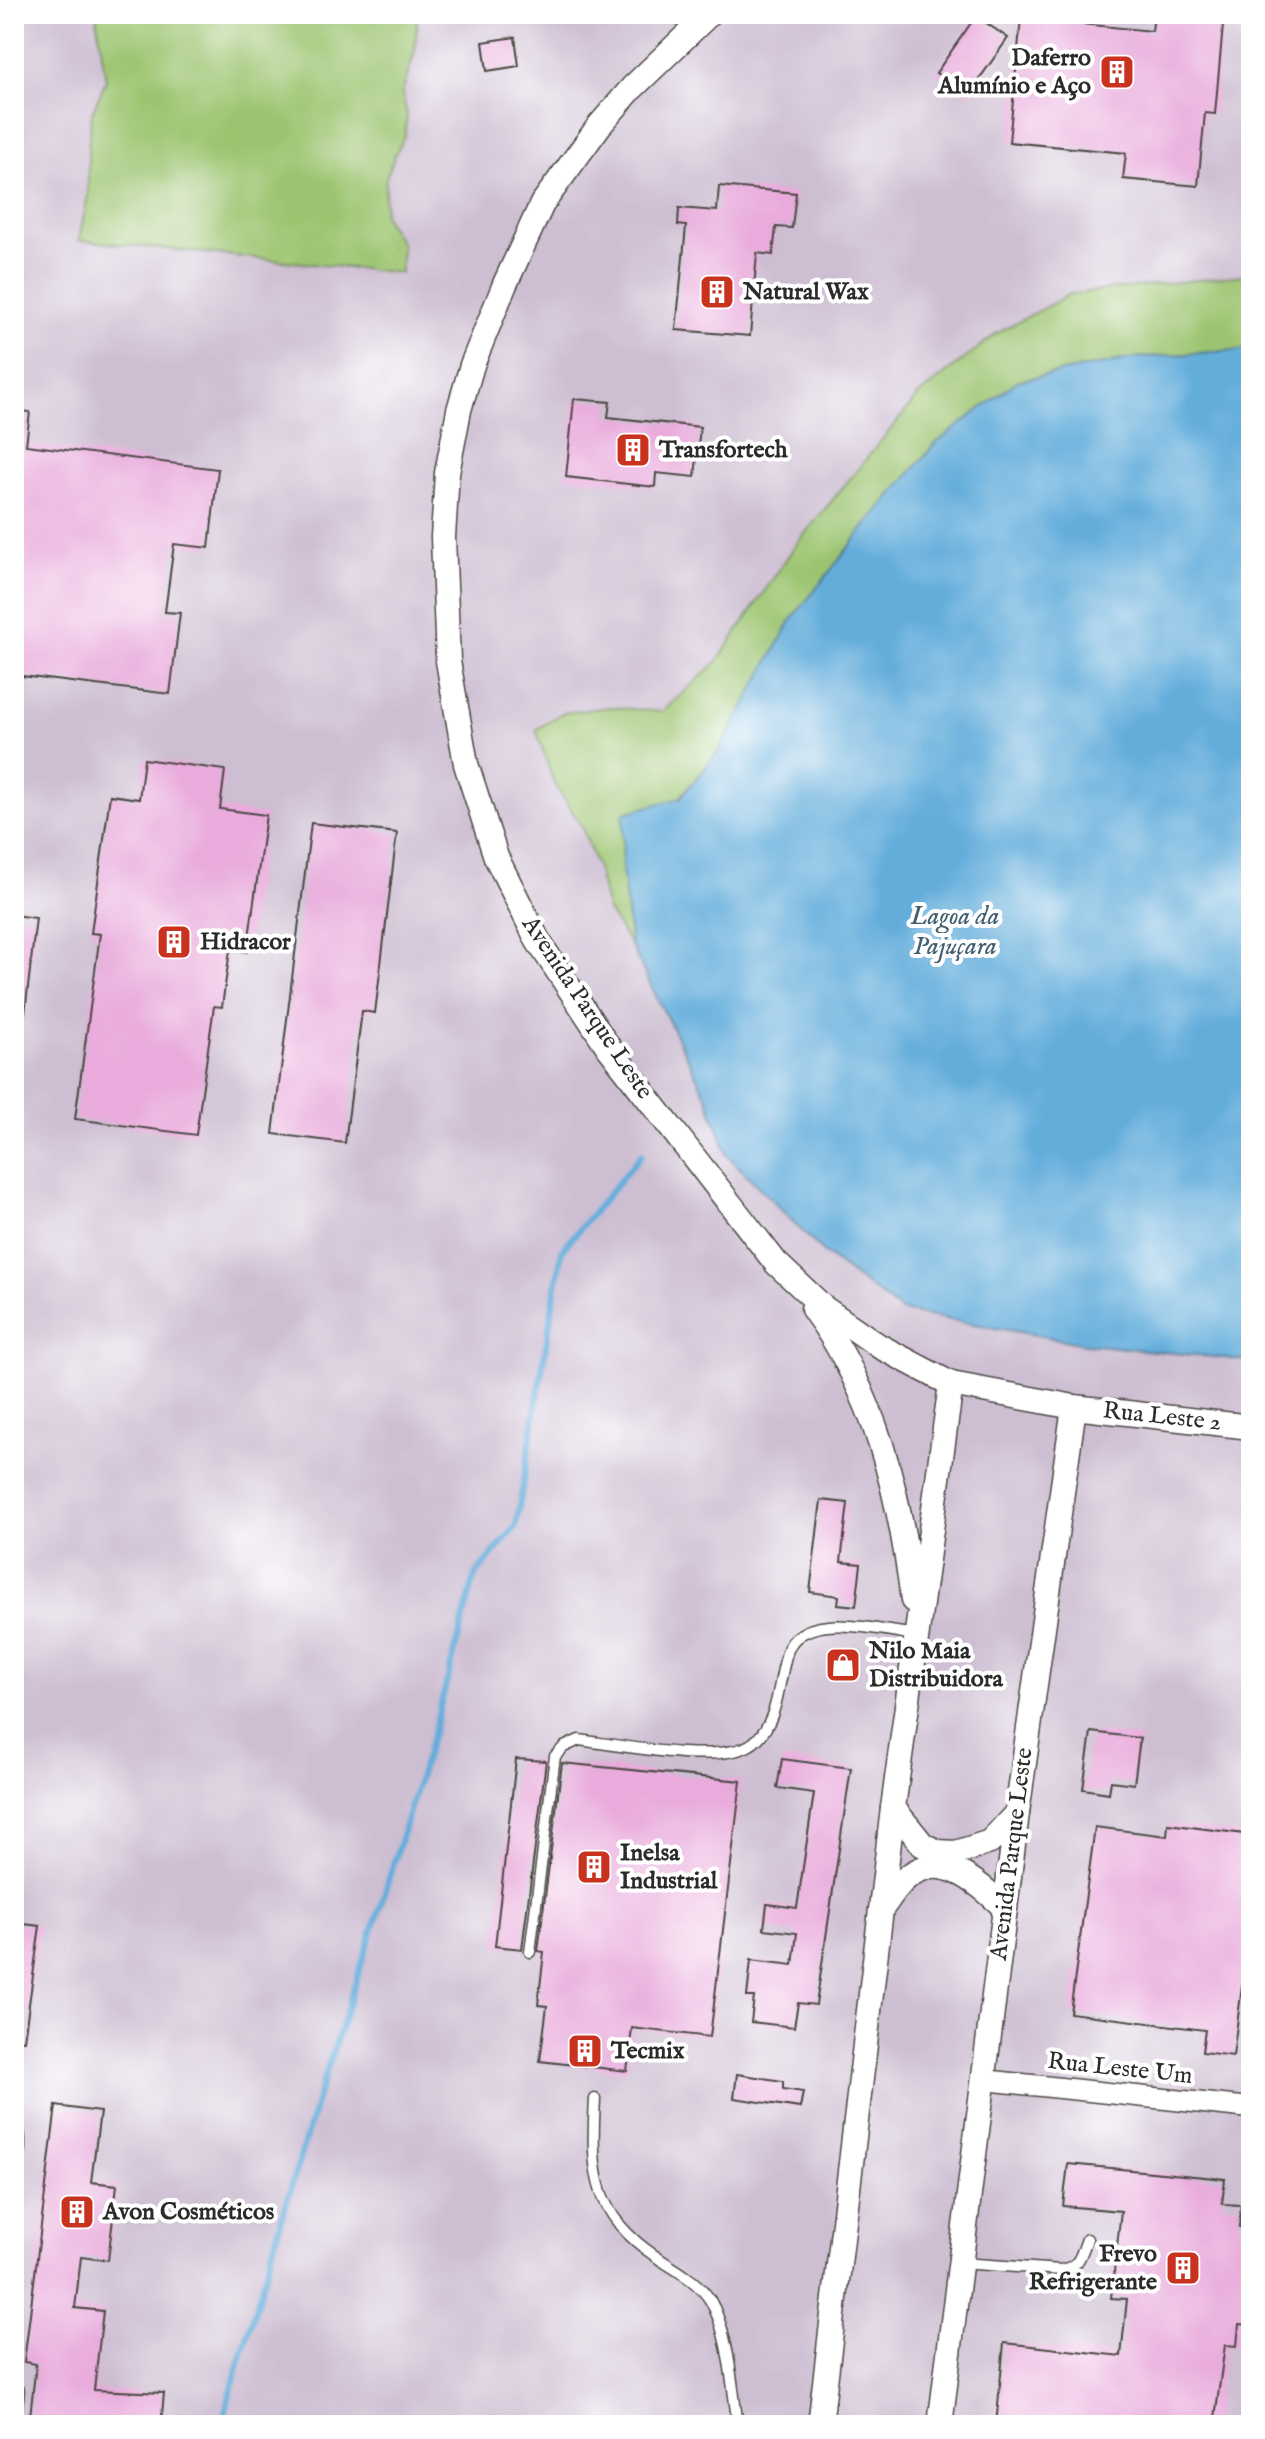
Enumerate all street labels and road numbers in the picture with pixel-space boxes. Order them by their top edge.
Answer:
street label: Avenida Parque Leste [514,910,660,1105]
street label: Rua Leste 2 [1101,1395,1223,1439]
street label: Avenida Parque Leste [983,1746,1040,1963]
street label: Rua Leste Um [1046,2046,1194,2092]

